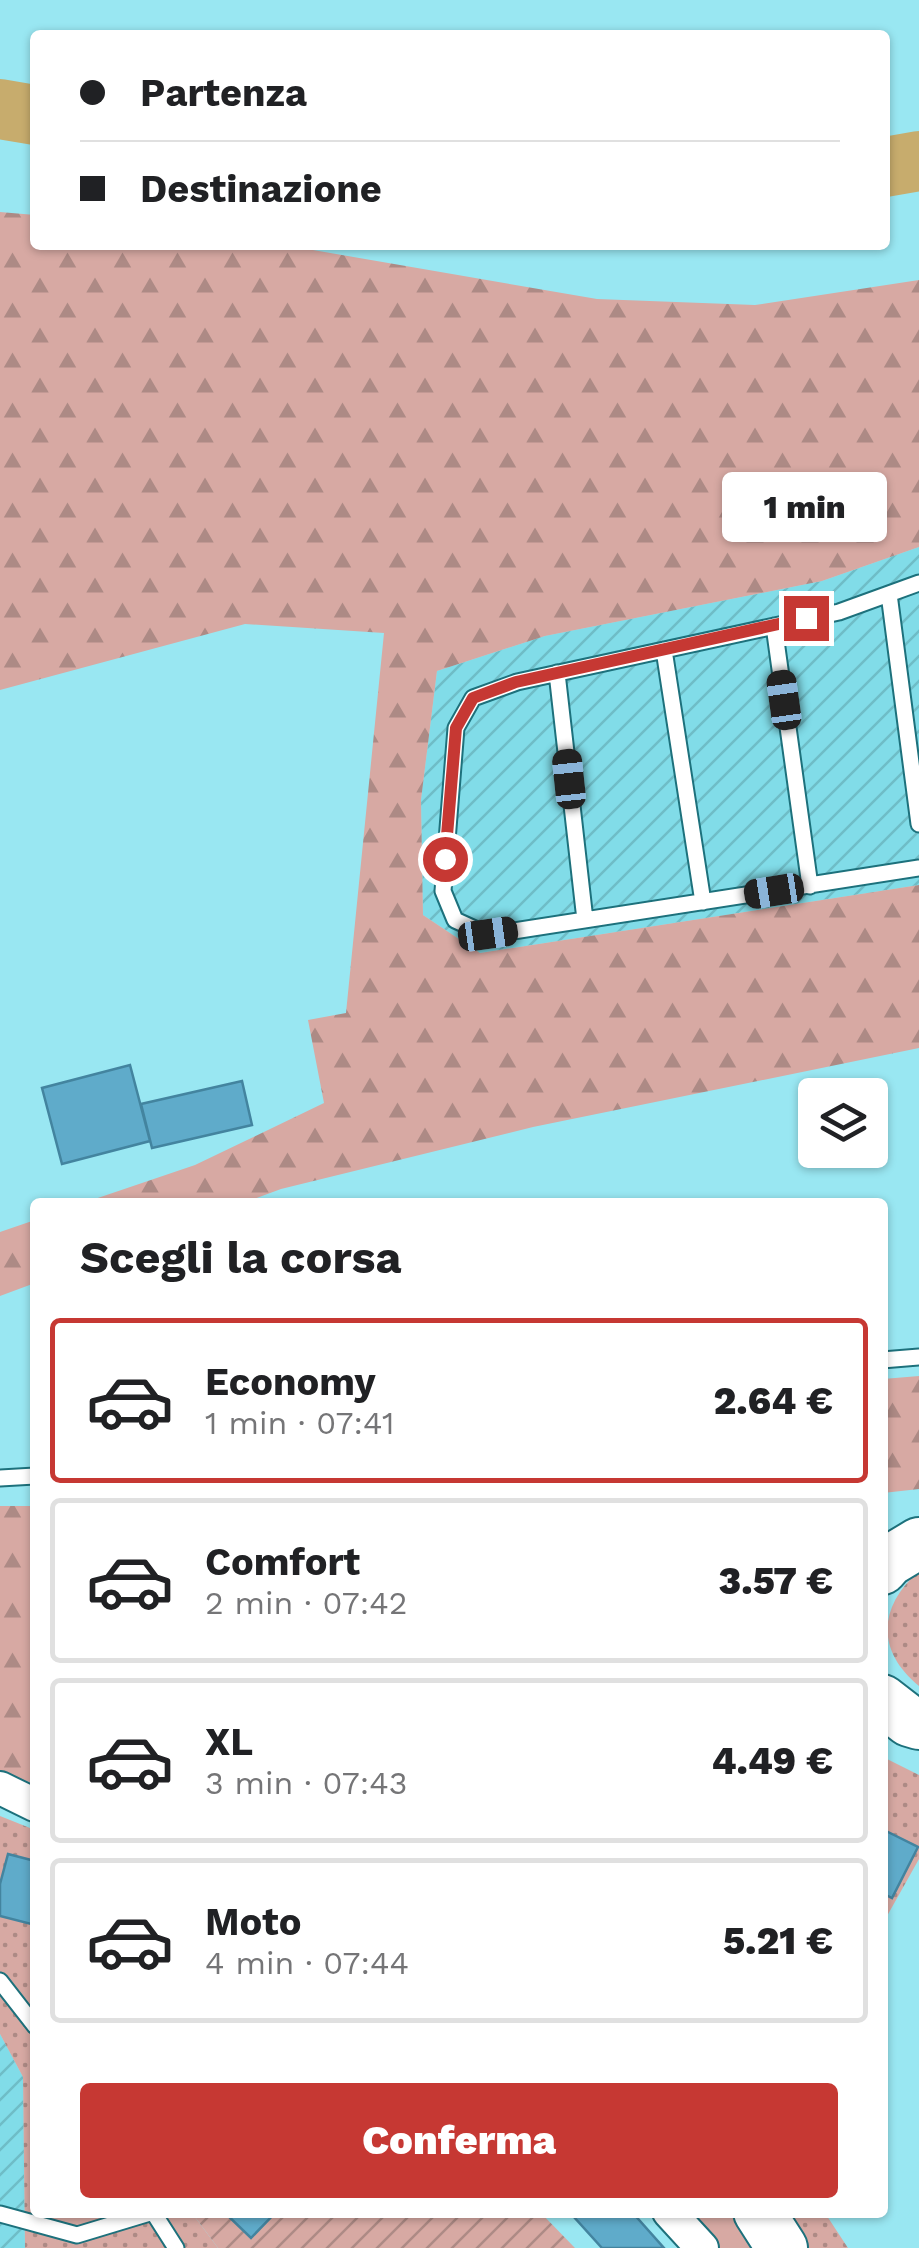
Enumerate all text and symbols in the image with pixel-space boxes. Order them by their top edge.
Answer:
text: Partenza [140,71,307,115]
text: Destinazione [140,167,382,211]
callout: 1 min [724,473,888,543]
text: 1 min [763,488,846,526]
route end [784,596,829,641]
car [765,668,803,732]
car [551,748,587,810]
route start [423,837,468,882]
car [742,871,806,911]
car [456,915,520,953]
map controls [798,1078,888,1168]
button: layers [798,1078,888,1168]
text: Scegli la corsa [80,1231,402,1284]
icon: car [85,1356,175,1446]
text: Economy [205,1360,376,1404]
text: 2.64 € [714,1379,833,1423]
text: 1 min · 07:41 [205,1404,394,1442]
icon: car [85,1536,175,1626]
text: Comfort [205,1540,360,1584]
text: 3.57 € [719,1559,833,1603]
text: 2 min · 07:42 [205,1584,407,1622]
icon: car [85,1716,175,1806]
text: XL [205,1720,253,1764]
text: 4.49 € [711,1739,833,1783]
text: 3 min · 07:43 [205,1764,407,1802]
icon: car [85,1896,175,1986]
text: Moto [205,1900,301,1944]
text: 5.21 € [723,1919,833,1963]
text: 4 min · 07:44 [205,1944,409,1982]
button: Conferma [80,2083,838,2198]

